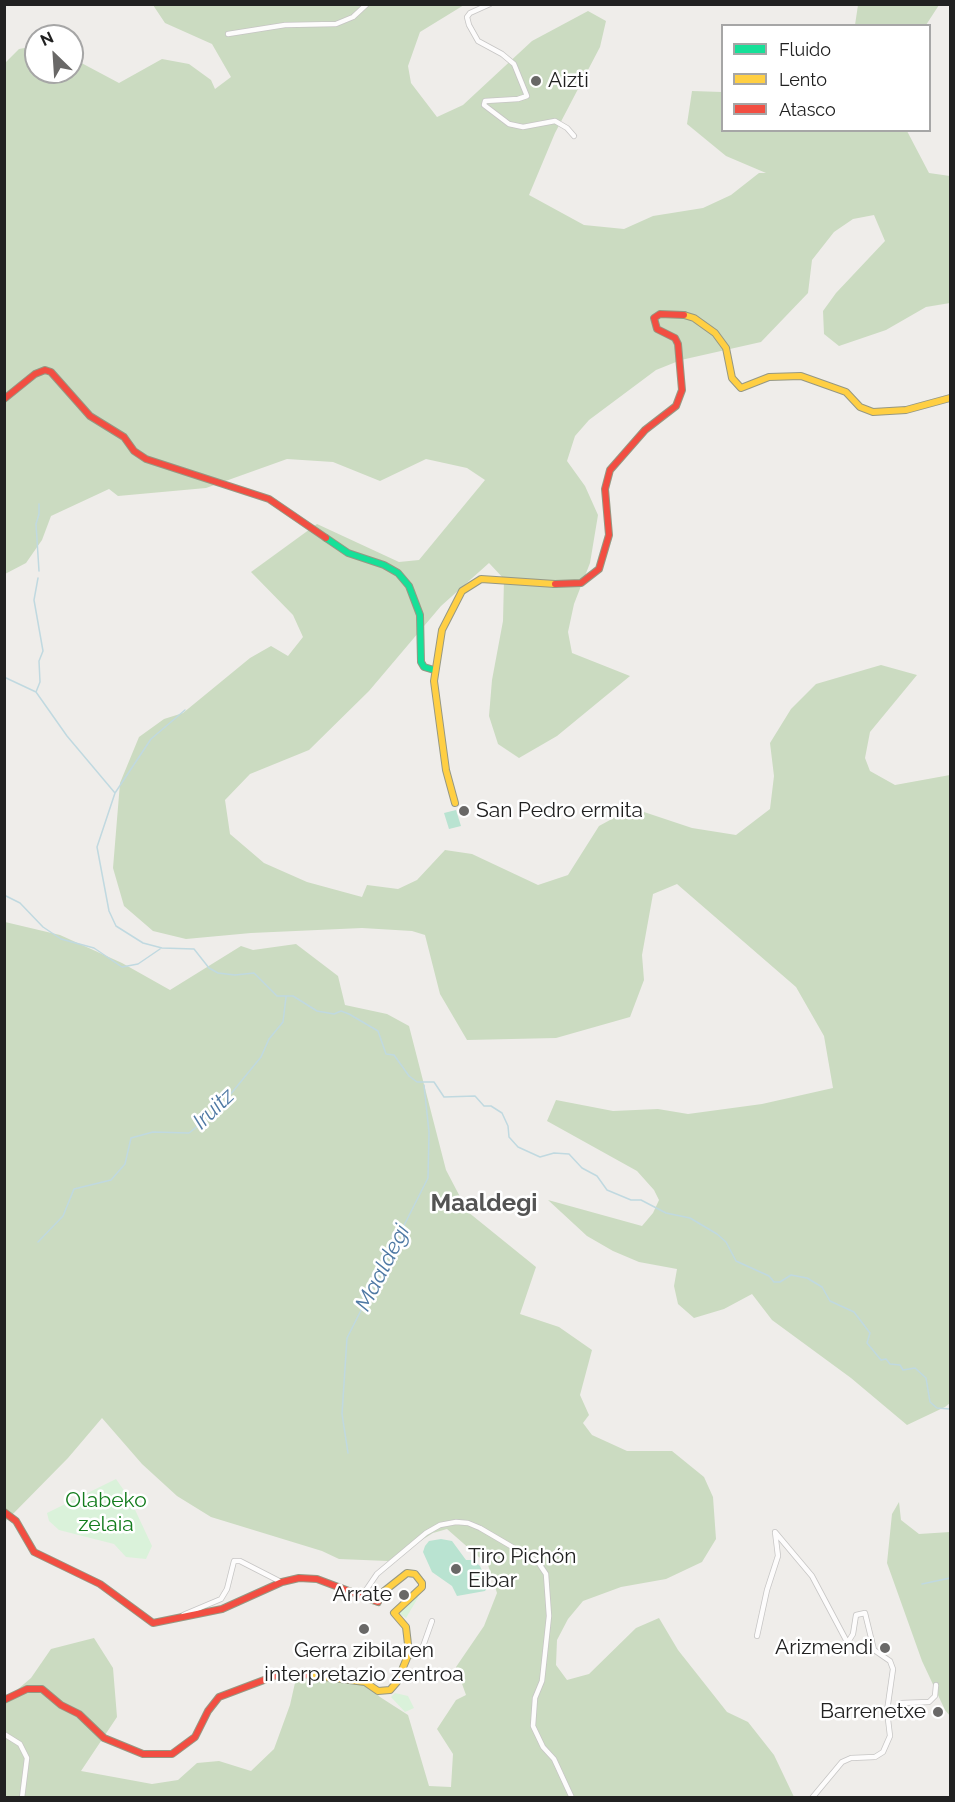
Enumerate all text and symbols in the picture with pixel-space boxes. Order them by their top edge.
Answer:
north arrow [24,24,84,84]
legend [721,24,931,132]
text: N [37,28,57,50]
text: Fluido [779,39,831,60]
place label: Aizti [548,68,589,94]
text: Lento [779,69,827,90]
marker: Aizti [529,74,543,88]
text: Atasco [779,99,836,120]
place label: San Pedro ermita [476,798,643,824]
marker: San Pedro ermita [457,804,471,818]
water label: Iruitz [188,1083,240,1135]
district label: Maaldegi [431,1190,537,1218]
water label: Maaldegi [350,1221,416,1315]
park label: Olabeko zelaia [65,1488,147,1538]
place label: Tiro Pichón Eibar [468,1544,576,1594]
marker: Tiro Pichón Eibar [449,1562,463,1576]
place label: Arrate [333,1582,392,1608]
marker: Arrate [397,1588,411,1602]
marker: Gerra zibilaren interpretazio zentroa [357,1622,371,1636]
place label: Arizmendi [775,1635,873,1661]
place label: Gerra zibilaren interpretazio zentroa [264,1638,464,1688]
marker: Arizmendi [878,1641,892,1655]
place label: Barrenetxe [820,1699,926,1725]
marker: Barrenetxe [931,1705,945,1719]

